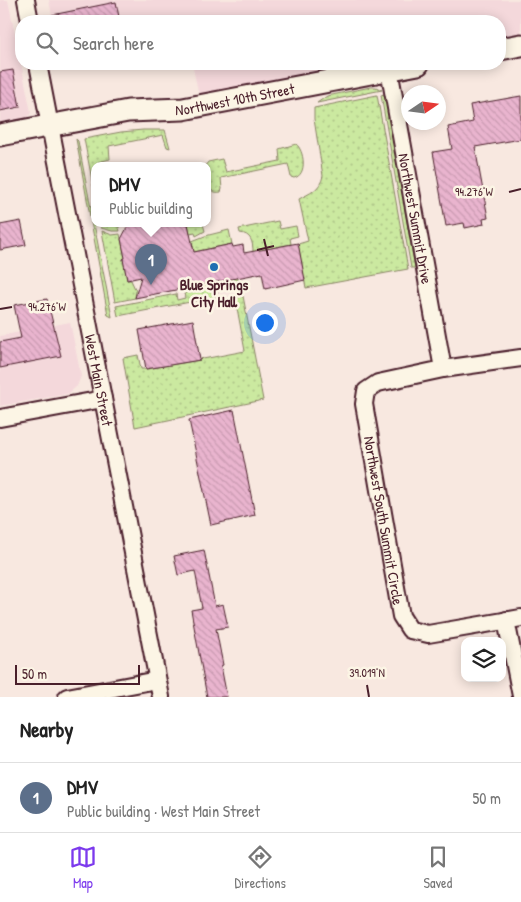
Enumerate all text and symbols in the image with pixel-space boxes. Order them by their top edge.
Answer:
search box [15,15,506,70]
icon: search [33,29,61,57]
text: Search here [73,30,154,56]
street label: Northwest 10th Street [175,77,297,120]
north arrow [401,85,446,130]
street label: Northwest Summit Drive [394,152,438,286]
popup [91,162,211,227]
text: DMV [109,171,140,197]
text: 94.276°W [455,183,494,200]
text: Public building [109,197,193,219]
pin: 1 [135,244,167,285]
marker: Blue Springs City Hall [208,261,220,273]
place label: Blue Springs City Hall [180,274,249,313]
text: 94.276°W [28,298,67,315]
your location [252,310,278,336]
street label: West Main Street [80,332,119,429]
street label: Northwest South Summit Circle [359,434,409,606]
map controls [461,637,506,682]
button: layers [461,637,506,682]
scale bar [15,662,140,685]
text: 50 m [22,664,47,683]
text: 39.019°N [349,664,385,681]
text: Nearby [20,715,73,744]
text: DMV [67,774,98,800]
text: 1 [33,787,39,809]
text: 50 m [473,787,501,809]
text: Public building · West Main Street [67,800,260,822]
tab: Map [69,843,97,892]
tab: Directions [234,843,286,892]
tab: Saved [424,843,452,892]

